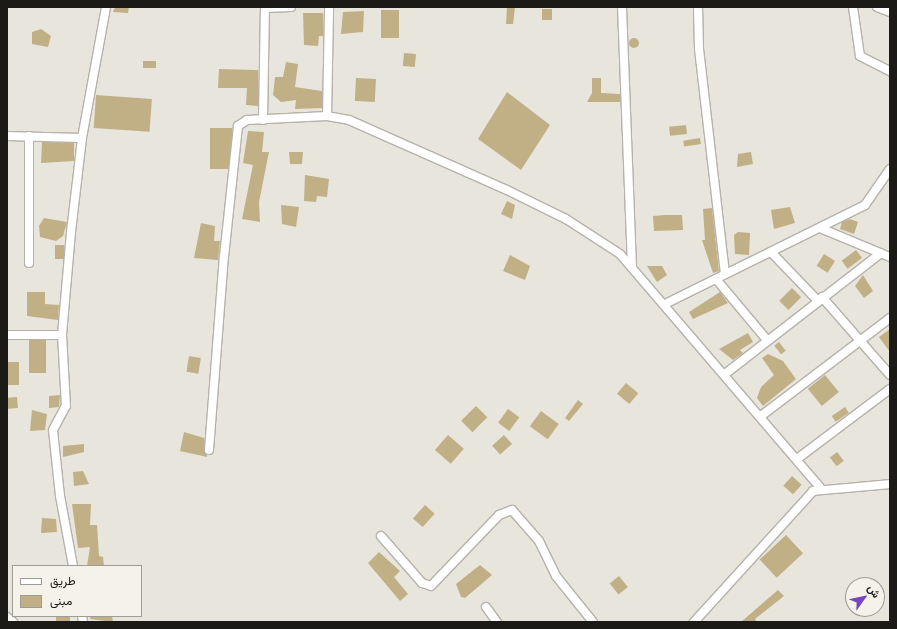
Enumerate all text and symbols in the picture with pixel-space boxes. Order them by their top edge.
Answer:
legend [12,565,142,617]
text: طريق [50,571,75,590]
north arrow [845,577,885,617]
text: ش [864,581,885,601]
text: مبنى [50,591,72,610]

